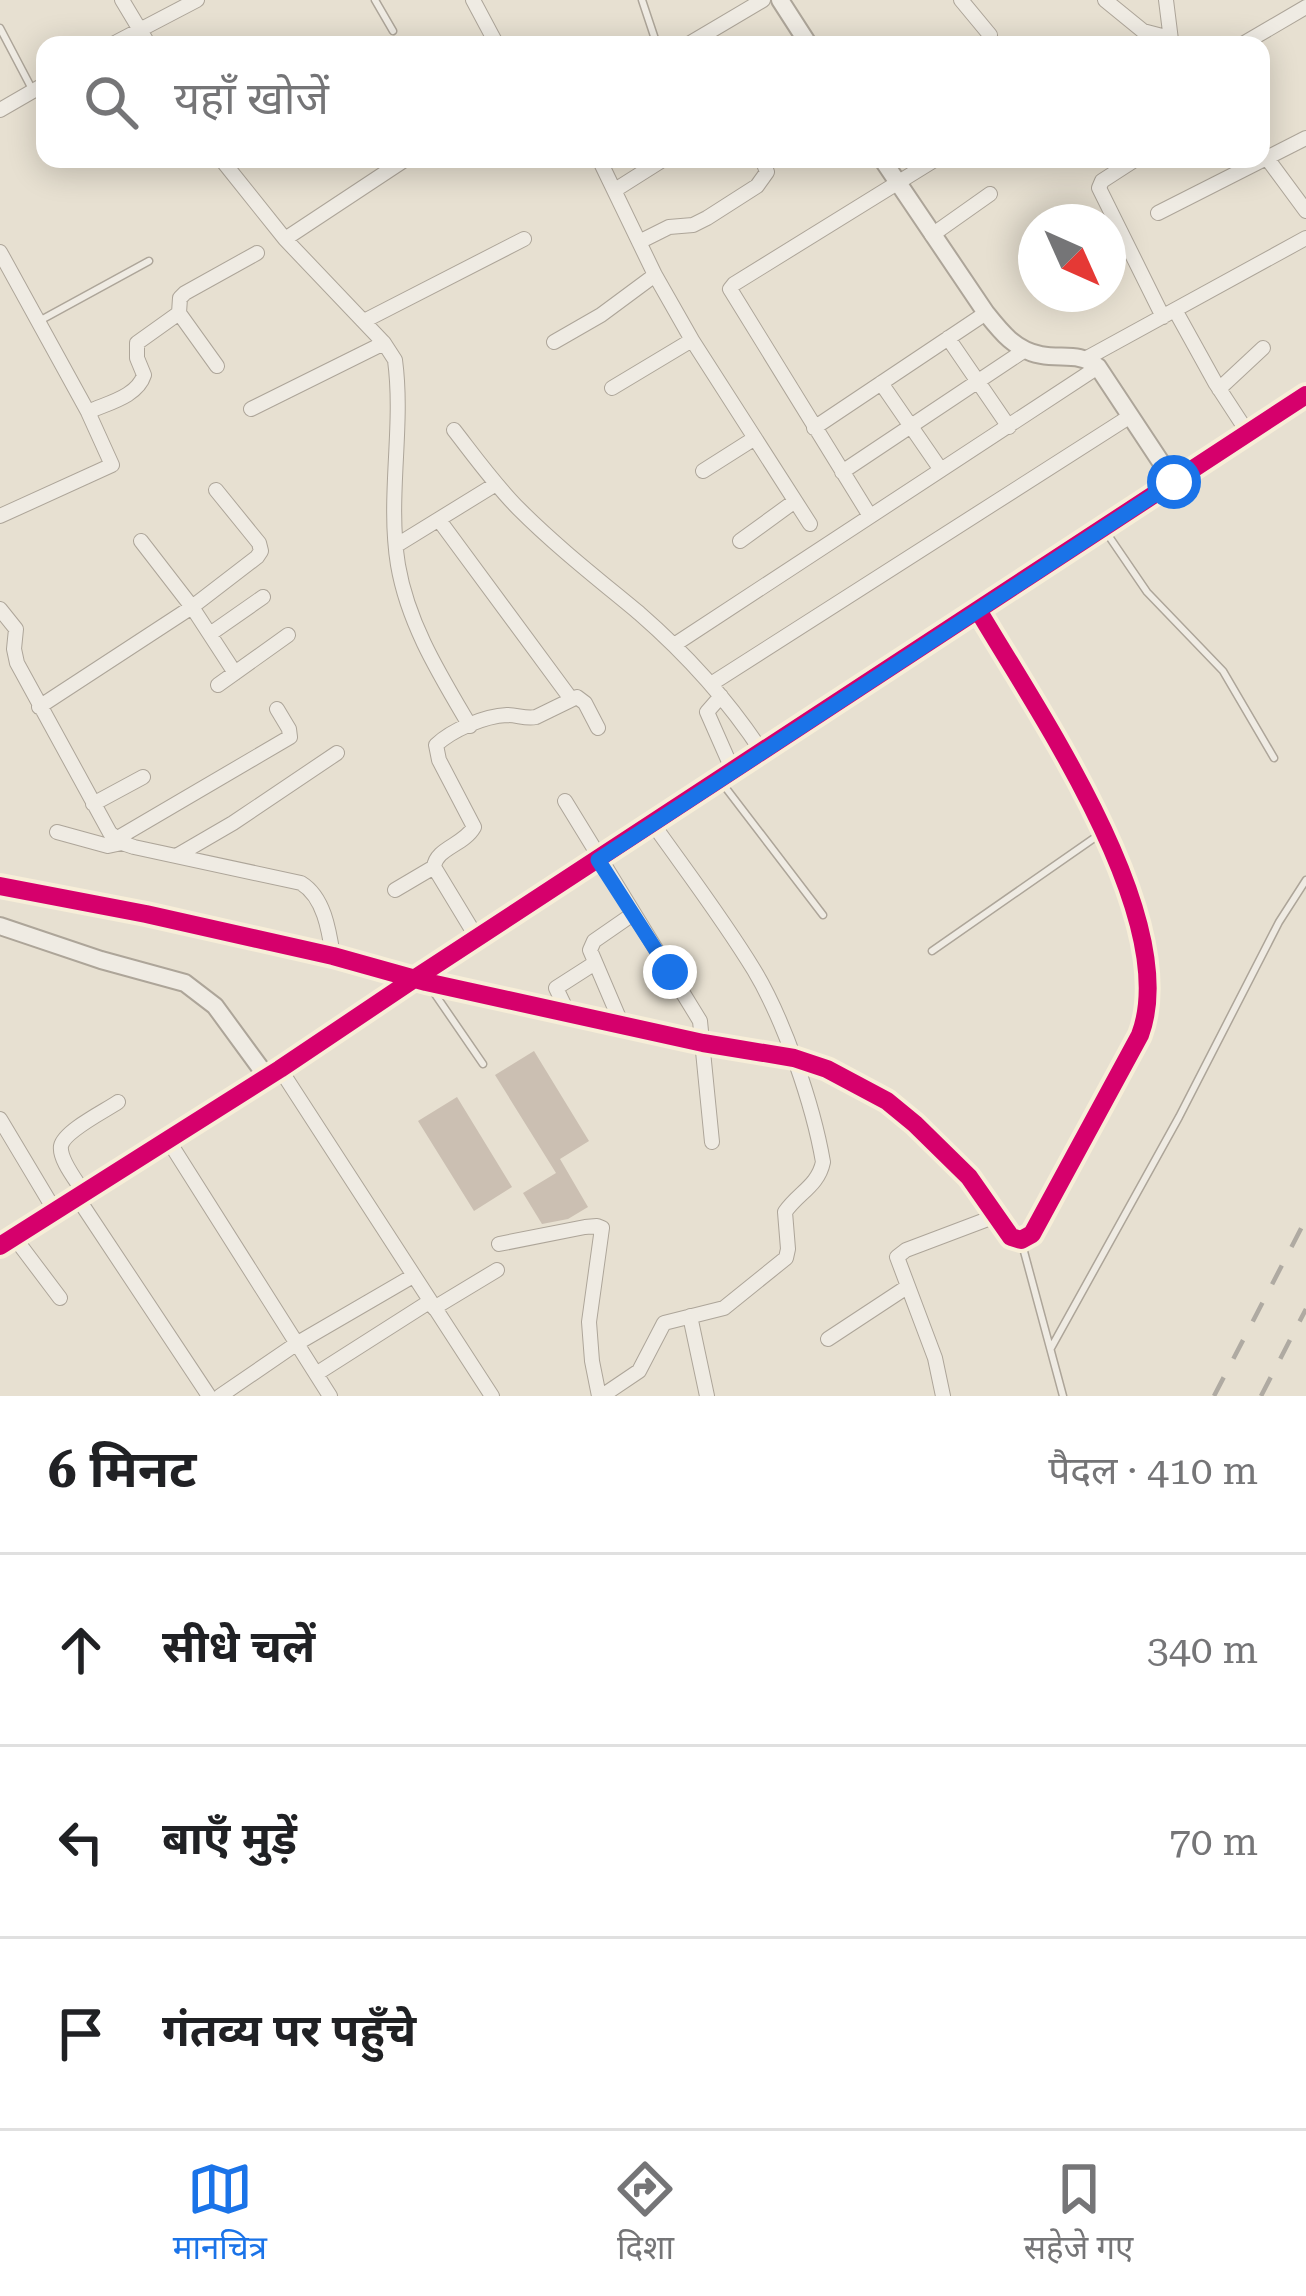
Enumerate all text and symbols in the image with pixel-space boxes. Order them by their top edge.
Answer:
search box [36,36,1270,168]
icon: search [78,69,144,135]
text: यहाँ खोजें [174,72,329,125]
north arrow [1018,204,1126,312]
route start [1147,455,1201,509]
route end [643,945,697,999]
text: 6 मिनट [48,1440,197,1499]
text: पैदल · 410 m [1048,1448,1258,1494]
icon: ahead [48,1617,114,1683]
text: सीधे चलें [162,1620,315,1673]
text: 340 m [1147,1627,1258,1673]
icon: left [48,1809,114,1875]
text: बाएँ मुड़ें [162,1812,297,1865]
text: 70 m [1169,1819,1258,1865]
icon: arrive [48,2001,114,2067]
text: गंतव्य पर पहुँचे [162,2004,416,2057]
tab: मानचित्र [173,2156,267,2272]
tab: दिशा [612,2156,678,2272]
tab: सहेजे गए [1024,2156,1133,2272]

